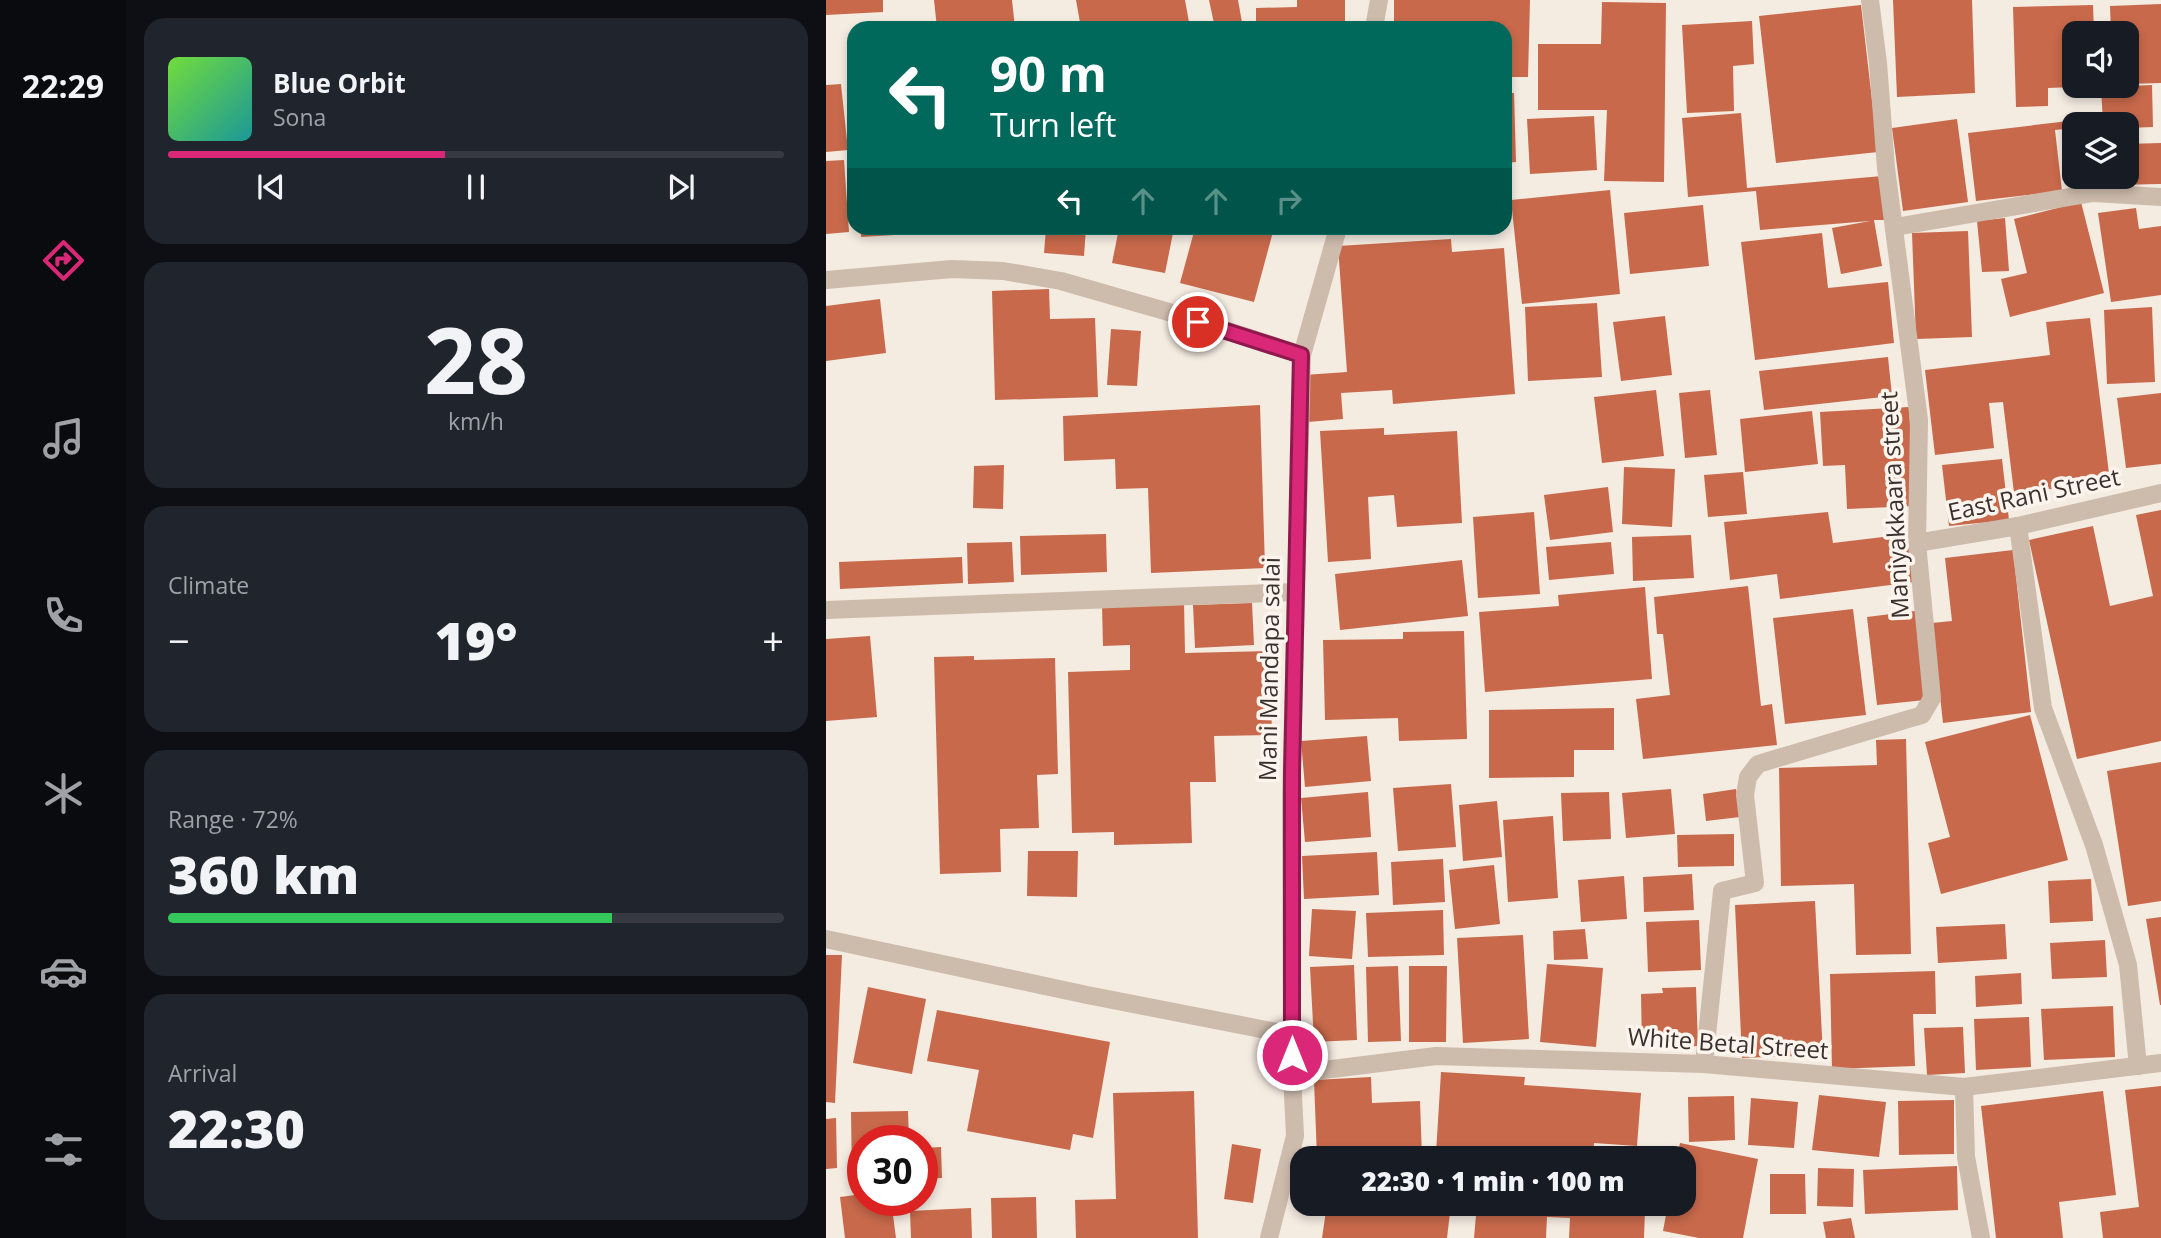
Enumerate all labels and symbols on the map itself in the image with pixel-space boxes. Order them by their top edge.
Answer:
pin [1168,292,1228,352]
street label: Maniyakkaara street [1871,391,1916,620]
street label: East Rani Street [1945,459,2123,528]
street label: Mani Mandapa salai [1250,557,1287,781]
position arrow [1255,1018,1329,1092]
street label: White Betal Street [1626,1019,1830,1066]
speed limit sign: 30 [847,1125,938,1216]

